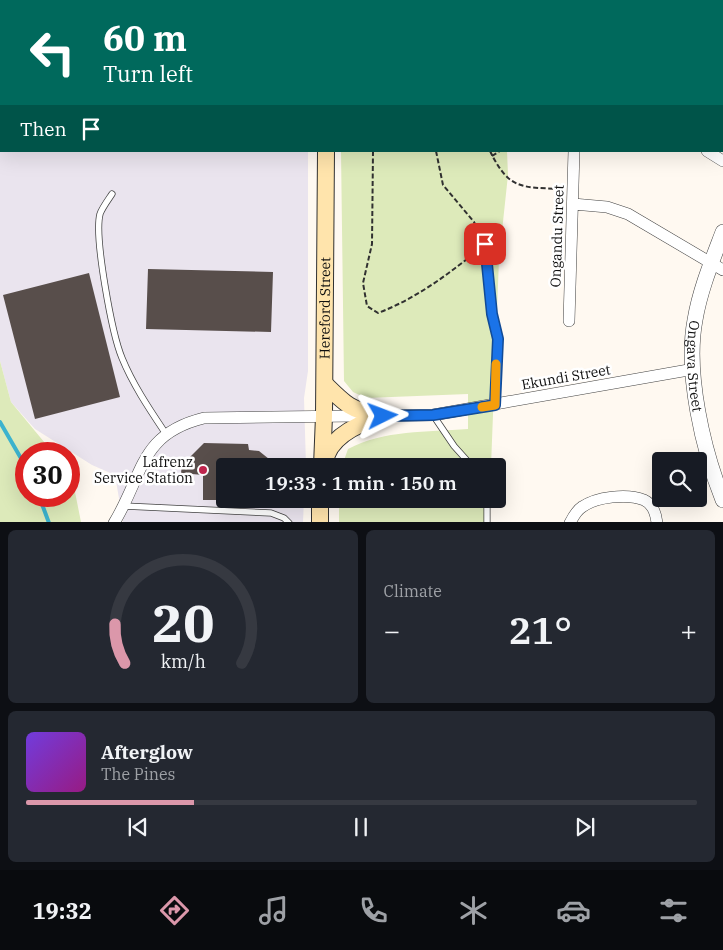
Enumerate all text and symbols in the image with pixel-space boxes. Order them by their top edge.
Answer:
text: 60 m [103,15,187,61]
icon: left [20,20,85,85]
text: Turn left [103,59,193,88]
icon: arrive [77,115,105,143]
text: Then [20,117,67,141]
street label: Ongandu Street [546,184,568,288]
pin [464,223,506,265]
icon: arrive [471,230,499,258]
street label: Hereford Street [315,257,334,359]
street label: Ongava Street [683,319,707,413]
street label: Ekundi Street [520,360,612,394]
position arrow [356,389,408,441]
speed limit sign: 30 [15,442,80,507]
map controls [652,452,707,507]
button: search [652,452,707,507]
place label: Lafrenz Service Station [94,453,193,487]
marker: Lafrenz Service Station [197,464,209,476]
text: 19:33 · 1 min · 150 m [265,471,457,495]
text: Climate [384,581,442,601]
text: 20 [152,589,214,656]
text: 21° [509,605,572,654]
text: − [384,612,400,649]
text: + [680,612,697,649]
text: km/h [160,650,205,673]
text: Afterglow [101,740,193,764]
text: The Pines [101,764,175,784]
icon: previous [124,813,152,841]
icon: pause [347,813,375,841]
icon: next [571,813,599,841]
icon: directions [157,893,192,928]
icon: music [256,893,291,928]
icon: phone [356,893,391,928]
icon: climate [456,893,491,928]
icon: car [556,893,591,928]
icon: filters [656,893,691,928]
text: 19:32 [32,896,92,925]

